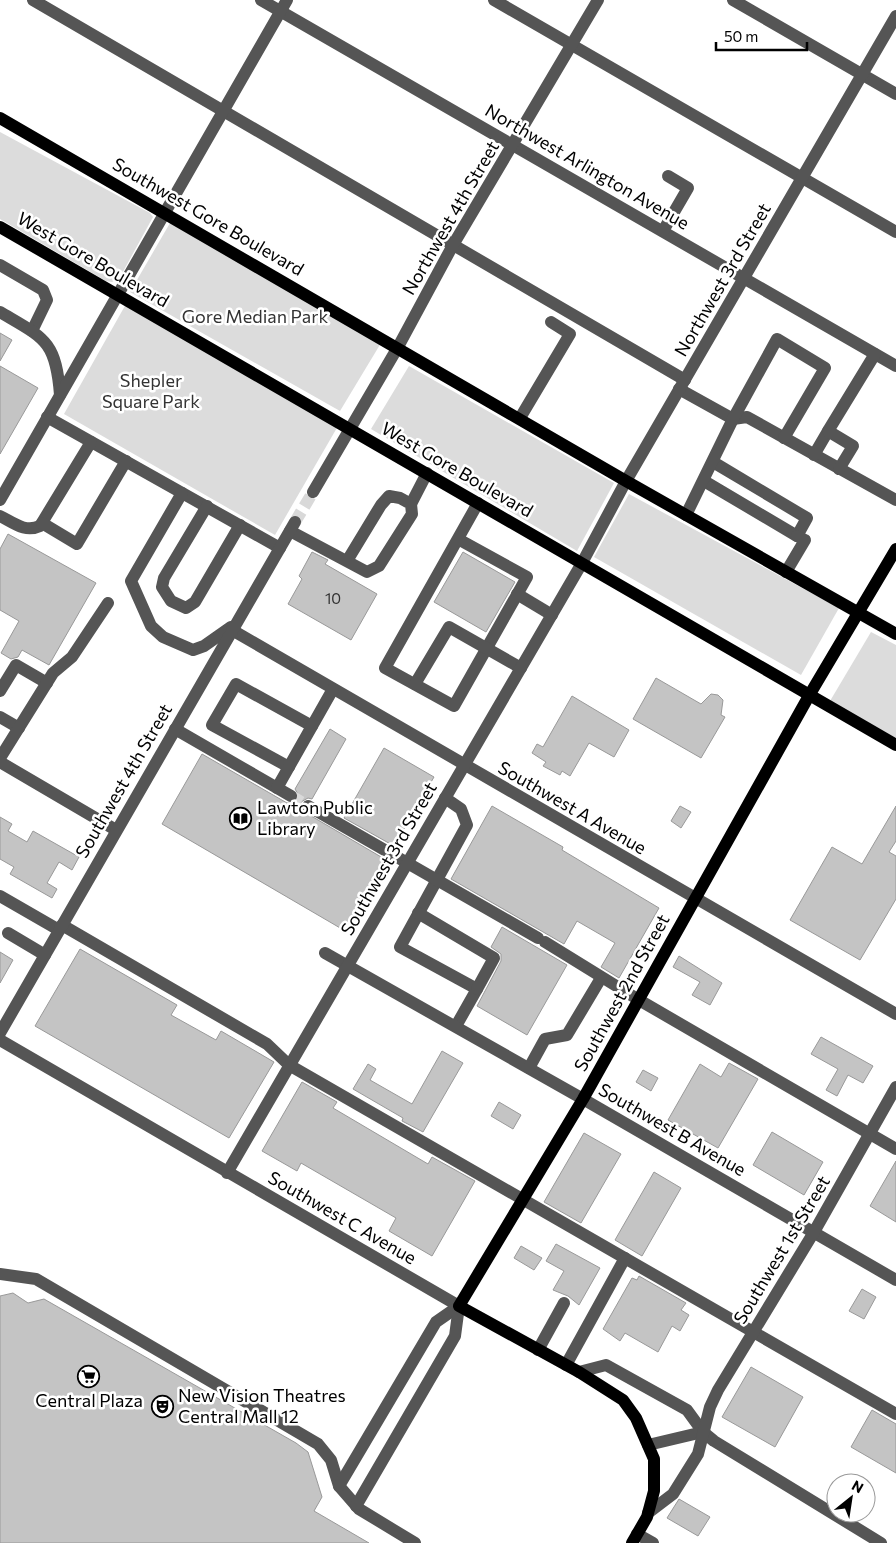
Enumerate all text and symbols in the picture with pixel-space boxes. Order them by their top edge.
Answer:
scale bar [716,20,807,52]
text: 50 m [724,27,758,45]
street label: Northwest Arlington Avenue [481,99,694,234]
street label: Northwest 4th Street [397,136,503,299]
street label: Southwest Gore Boulevard [109,152,308,280]
street label: Northwest 3rd Street [669,199,775,360]
street label: West Gore Boulevard [14,207,173,311]
park label: Gore Median Park [182,305,328,327]
park label: Shepler Square Park [102,369,200,412]
street label: West Gore Boulevard [378,417,537,521]
house number: 10 [325,589,341,607]
street label: Southwest 4th Street [70,700,176,861]
street label: Southwest A Avenue [495,756,650,858]
street label: Southwest 3rd Street [335,778,441,939]
place label: Lawton Public Library [257,796,373,839]
library icon: Lawton Public Library [229,806,253,830]
street label: Southwest 2nd Street [569,910,674,1075]
street label: Southwest B Avenue [595,1078,750,1180]
street label: Southwest C Avenue [265,1166,420,1268]
street label: Southwest 1st Street [728,1171,834,1328]
supermarket icon: Central Plaza [77,1364,101,1388]
place label: New Vision Theatres Central Mall 12 [178,1384,346,1427]
place label: Central Plaza [35,1389,143,1411]
theatre icon: New Vision Theatres Central Mall 12 [150,1394,174,1418]
north arrow [826,1473,876,1523]
text: N [849,1476,867,1496]

